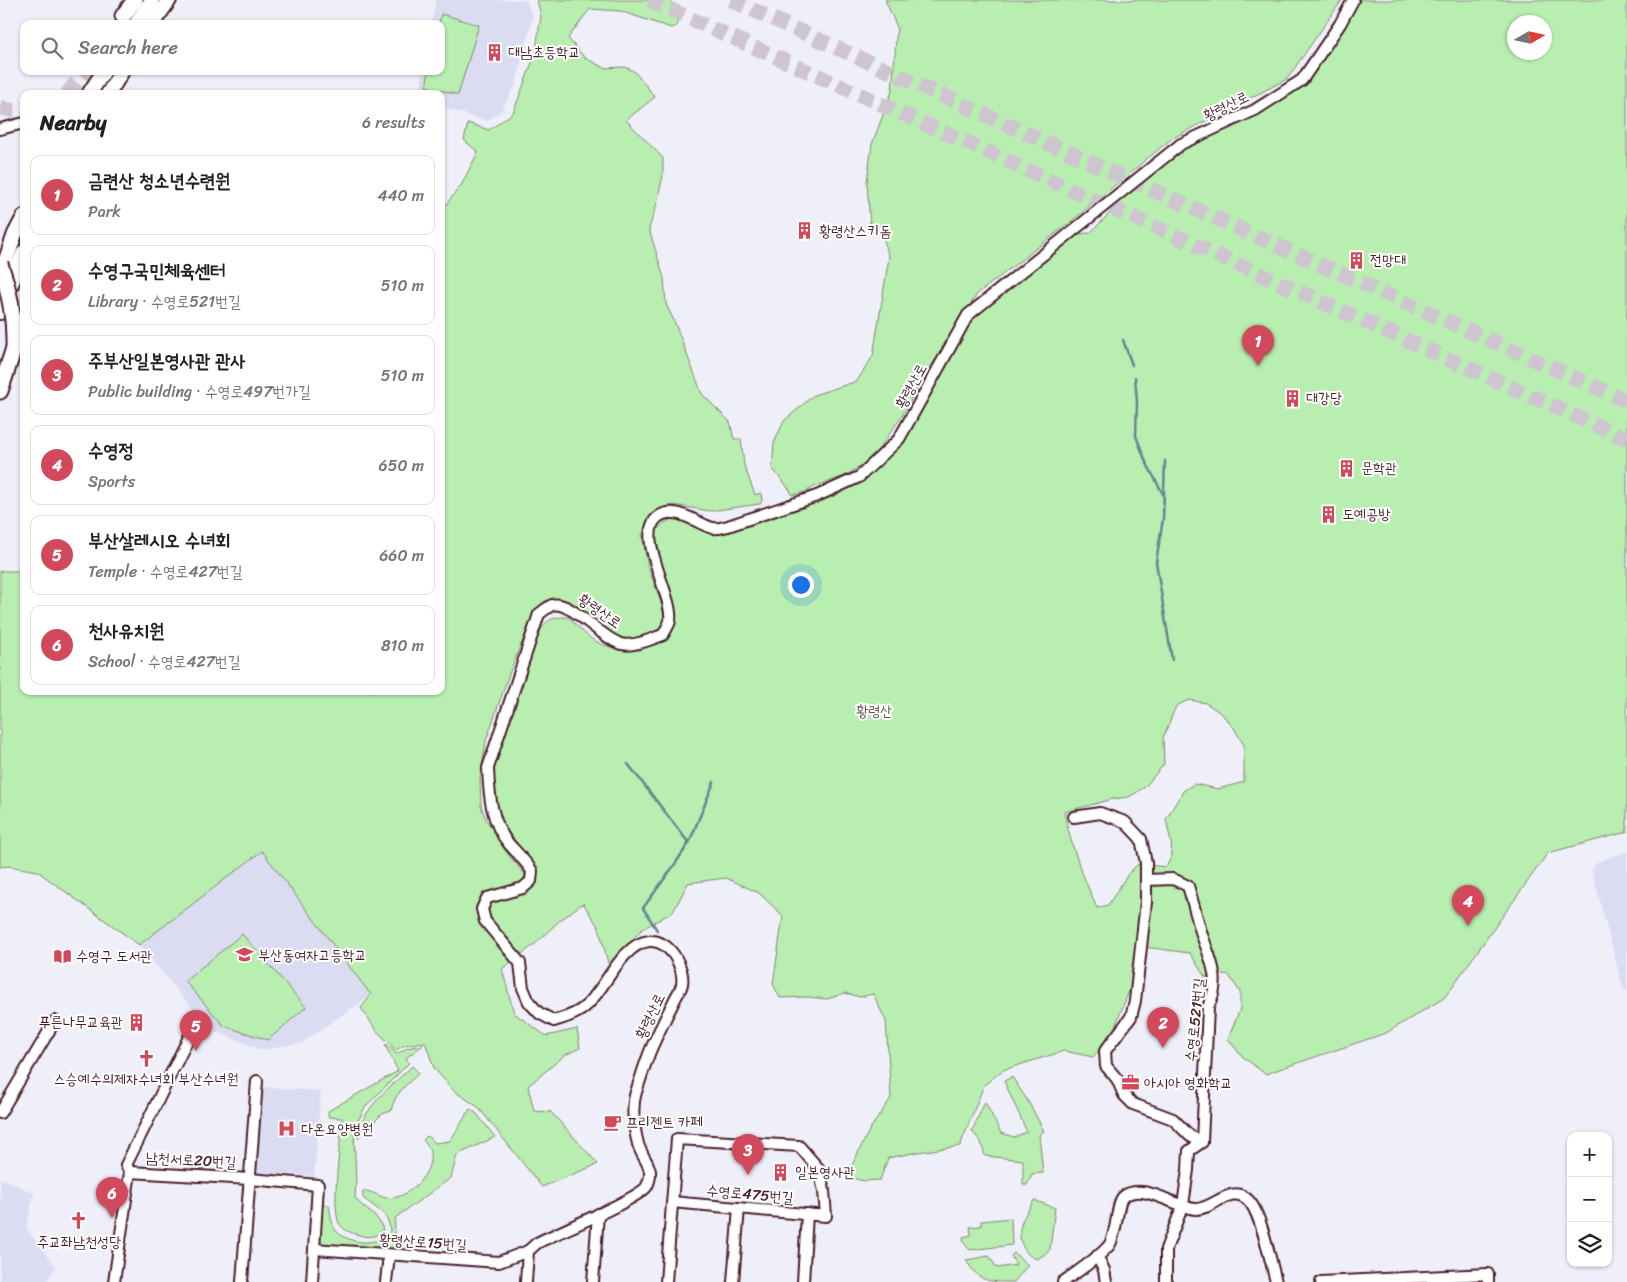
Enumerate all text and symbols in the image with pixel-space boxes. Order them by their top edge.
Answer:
north arrow [1507,15,1552,60]
search box [20,20,445,75]
text: Search here [78,31,178,64]
icon: search [38,34,66,62]
place label: 대남초등학교 [508,39,580,65]
building icon: 대남초등학교 [484,42,504,62]
street label: 황령산로 [1199,84,1253,128]
text: Nearby [40,104,106,142]
text: 6 results [362,108,425,137]
text: 금련산 청소년수련원 [88,164,231,197]
text: 1 [54,181,60,210]
text: 440 m [377,181,424,210]
text: Park [88,197,121,226]
place label: 황령산스키돔 [819,218,891,244]
building icon: 황령산스키돔 [795,221,815,241]
place label: 전망대 [1370,247,1406,273]
building icon: 전망대 [1346,250,1366,270]
text: 수영구국민체육센터 [88,254,226,287]
text: 2 [52,271,62,300]
text: 510 m [381,271,424,300]
text: Library · 수영로521번길 [88,287,241,316]
pin: 1 [1242,325,1274,366]
text: 주부산일본영사관 관사 [88,344,246,377]
street label: 황령산로 [888,359,934,413]
text: 3 [53,361,61,390]
text: 510 m [381,361,424,390]
text: Public building · 수영로497번가길 [88,377,311,406]
place label: 대강당 [1306,385,1342,411]
building icon: 대강당 [1282,388,1302,408]
text: 수영정 [88,434,134,467]
text: 4 [52,451,62,480]
text: 650 m [379,451,424,480]
place label: 문학관 [1361,455,1397,481]
building icon: 문학관 [1337,458,1357,478]
text: Sports [88,467,135,496]
place label: 도예공방 [1342,501,1391,527]
building icon: 도예공방 [1318,504,1338,524]
text: 부산살레시오 수녀회 [88,524,231,557]
text: 5 [52,541,62,570]
text: 660 m [379,541,424,570]
text: Temple · 수영로427번길 [88,557,243,586]
your location [788,572,814,598]
street label: 황령산로 [573,587,627,635]
text: 천사유치원 [88,614,164,647]
text: 6 [52,631,62,660]
text: 810 m [381,631,424,660]
text: School · 수영로427번길 [88,647,241,676]
park label: 황령산 [856,698,892,724]
pin: 4 [1452,885,1484,926]
place label: 부산동여자고등학교 [258,942,367,968]
place label: 수영구 도서관 [76,943,152,969]
school or university icon: 부산동여자고등학교 [234,945,254,965]
library icon: 수영구 도서관 [52,946,72,966]
street label: 수영로521번길 [1178,977,1212,1063]
street label: 황령산로 [628,989,672,1043]
pin: 2 [1147,1007,1179,1048]
place label: 푸른나무교육관 [39,1009,123,1035]
pin: 5 [180,1010,212,1051]
building icon: 푸른나무교육관 [127,1012,147,1032]
church icon: 스승예수의제자수녀회 부산수녀원 [136,1048,156,1068]
place label: 스승예수의제자수녀회 부산수녀원 [54,1066,238,1092]
place label: 아시아 영화학교 [1144,1070,1232,1096]
office icon: 아시아 영화학교 [1120,1073,1140,1093]
place label: 프리젠트 카페 [626,1109,702,1135]
cafe icon: 프리젠트 카페 [602,1112,622,1132]
place label: 다온요양병원 [301,1116,373,1142]
hospital icon: 다온요양병원 [277,1119,297,1139]
map controls [1567,1132,1612,1267]
button: + [1567,1132,1612,1177]
pin: 3 [732,1134,764,1175]
street label: 남천서로20번길 [145,1145,237,1175]
place label: 일본영사관 [795,1159,855,1185]
building icon: 일본영사관 [771,1162,791,1182]
pin: 6 [96,1177,128,1218]
street label: 수영로475번길 [705,1177,795,1211]
button: − [1567,1177,1612,1222]
church icon: 주교좌남천성당 [69,1211,89,1231]
button: layers [1567,1222,1612,1267]
street label: 황령산로15번길 [378,1226,468,1258]
place label: 주교좌남천성당 [37,1229,121,1255]

